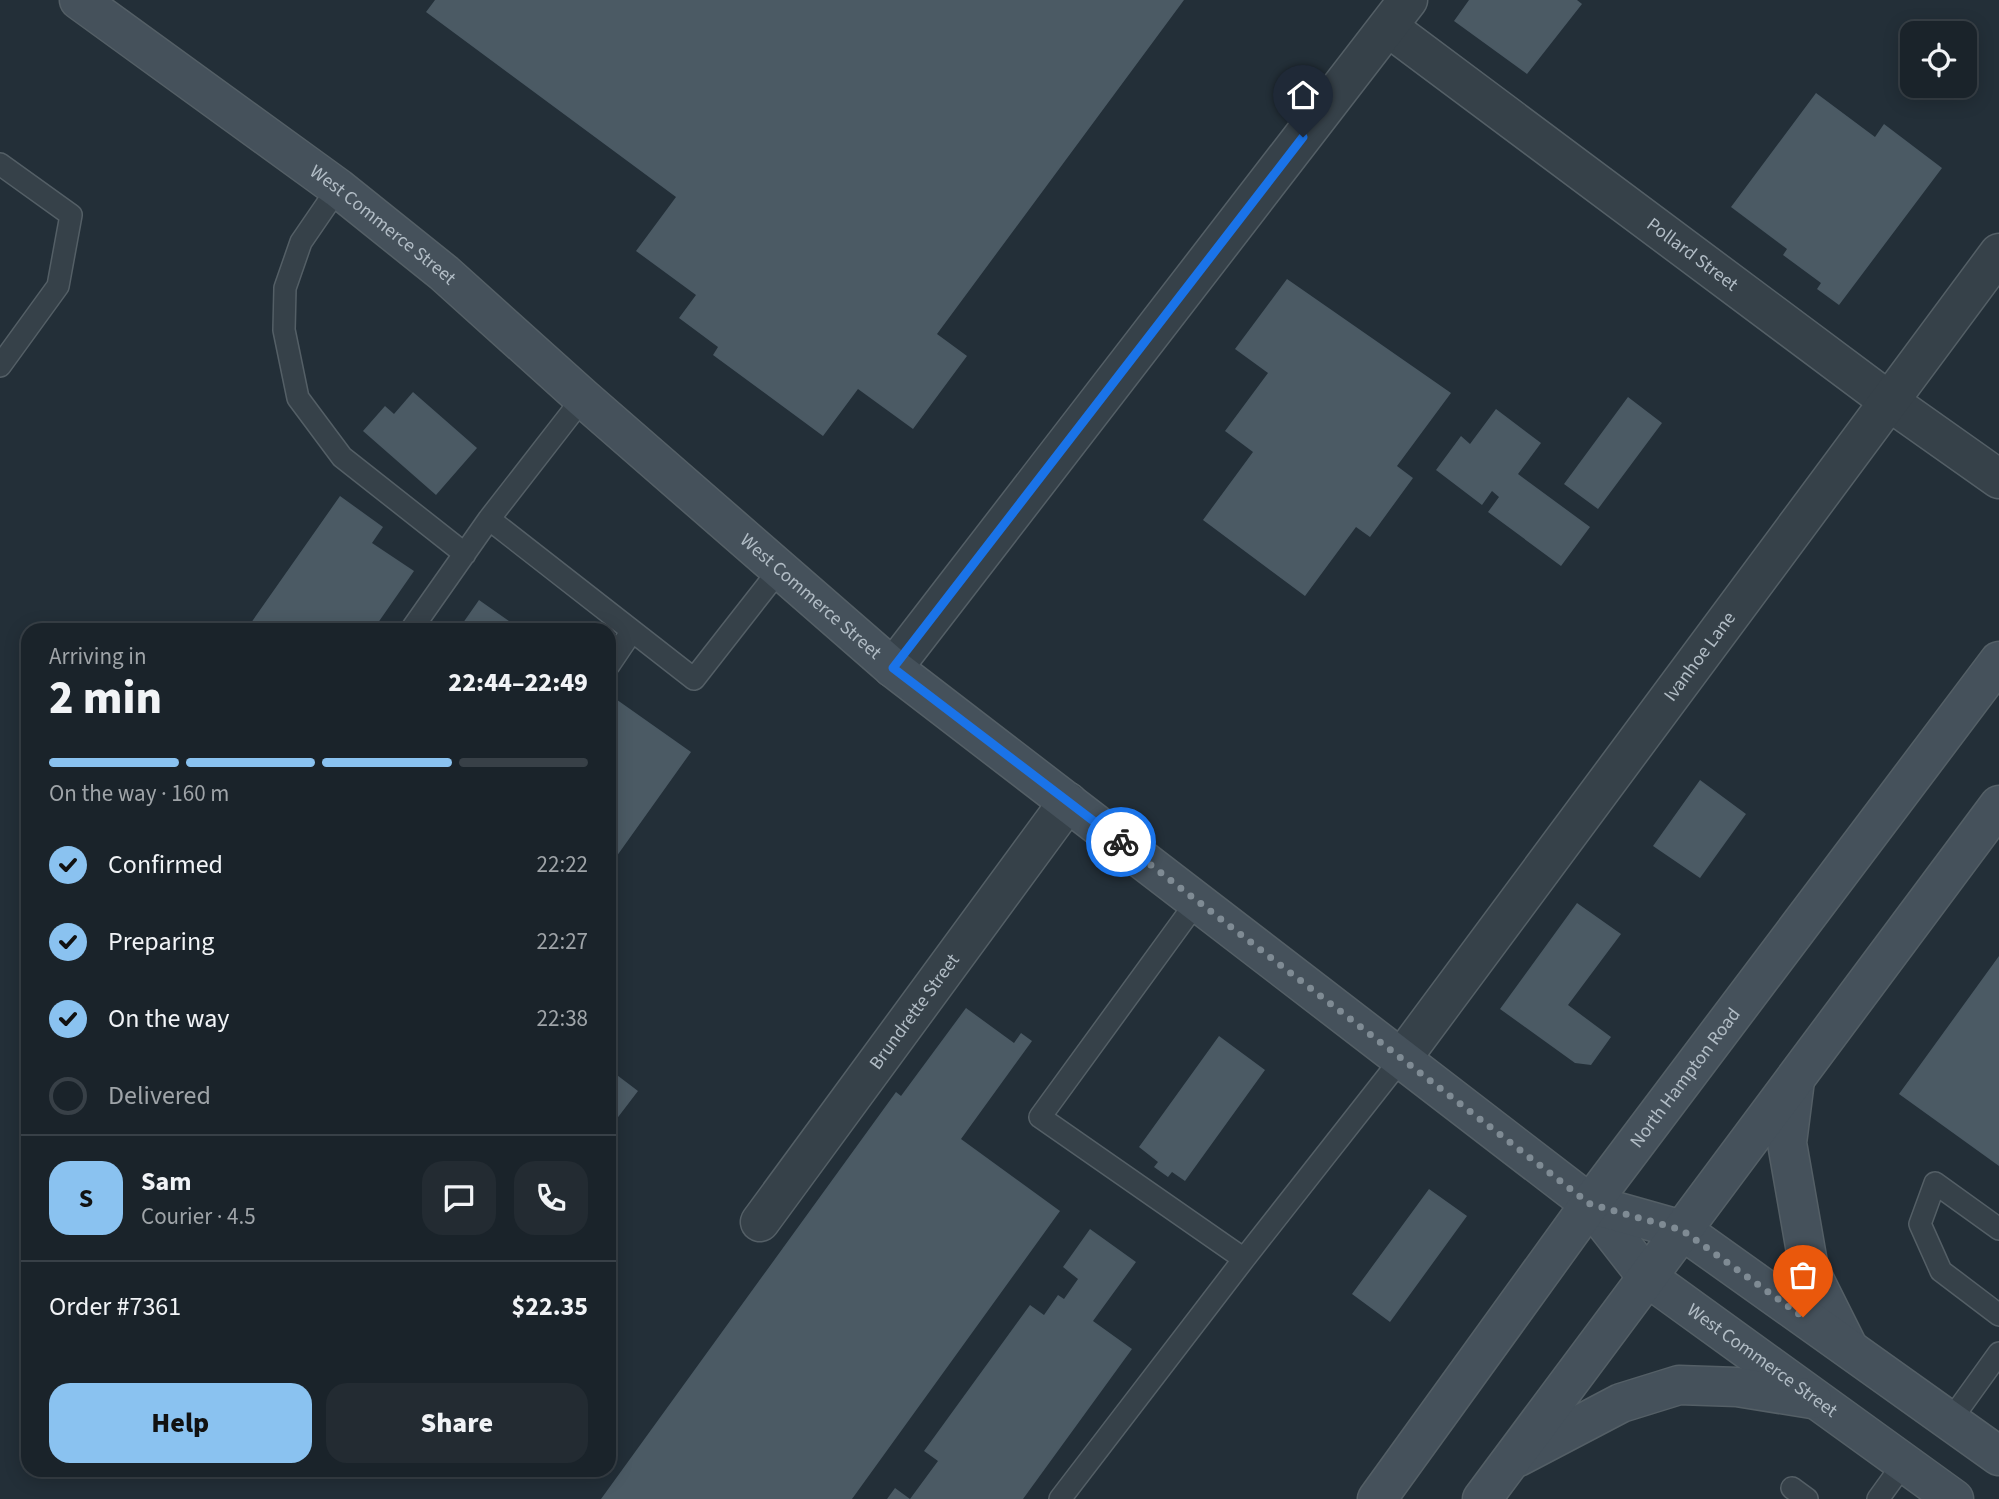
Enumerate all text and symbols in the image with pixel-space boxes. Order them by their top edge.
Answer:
map controls [1900,21,1977,98]
button: locate [1900,21,1977,98]
pin [1273,65,1333,137]
icon: home [1284,76,1322,114]
street label: West Commerce Street [304,158,462,291]
street label: Pollard Street [1641,211,1744,298]
street label: West Commerce Street [734,527,888,666]
street label: Ivanhoe Lane [1657,606,1742,707]
text: Arriving in [49,640,147,673]
text: 22:44–22:49 [448,664,588,701]
text: 2 min [49,666,162,731]
text: On the way · 160 m [49,777,229,810]
courier [1086,807,1156,877]
icon: bike [1102,823,1140,861]
icon: check [49,846,87,884]
text: Confirmed [108,846,223,883]
text: 22:22 [537,848,588,881]
icon: check [49,923,87,961]
text: Preparing [108,923,214,960]
text: 22:27 [537,925,588,958]
street label: Brundrette Street [863,948,966,1075]
icon: check [49,1000,87,1038]
text: On the way [108,1000,229,1037]
text: 22:38 [537,1002,588,1035]
street label: North Hampton Road [1623,1002,1747,1153]
text: Delivered [108,1077,211,1114]
button: chat [422,1161,496,1235]
button: phone [514,1161,588,1235]
text: Sam [141,1163,191,1200]
text: S [79,1180,93,1217]
text: Courier · 4.5 [141,1200,256,1233]
pin [1773,1245,1833,1317]
icon: bag [1784,1256,1822,1294]
text: Order #7361 [49,1288,181,1325]
text: $22.35 [512,1288,588,1325]
street label: West Commerce Street [1681,1297,1843,1424]
button: Help [49,1383,312,1463]
button: Share [326,1383,588,1463]

